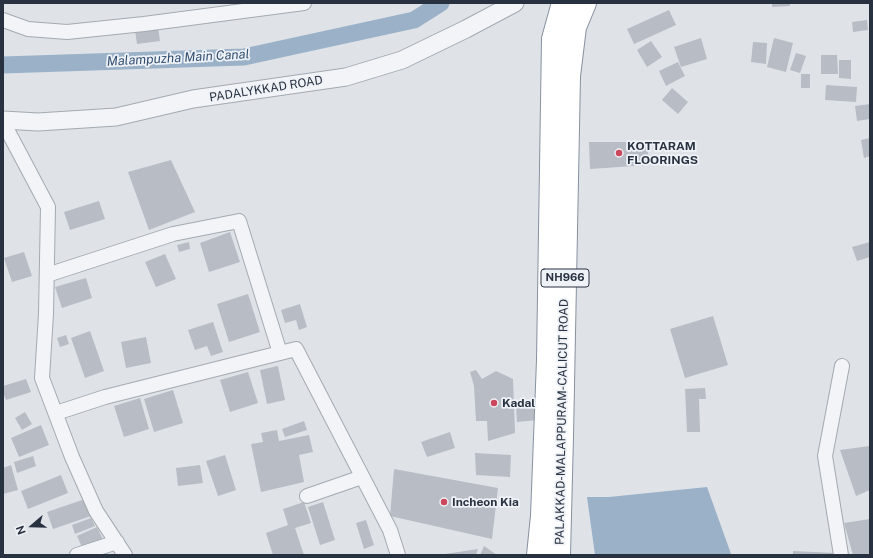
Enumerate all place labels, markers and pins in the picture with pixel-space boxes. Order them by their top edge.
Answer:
place label: KOTTARAM FLOORINGS [627,139,698,167]
marker: KOTTARAM FLOORINGS [614,148,624,158]
place label: Kadal [502,396,535,410]
marker: Kadal [489,398,499,408]
place label: Incheon Kia [452,495,519,509]
marker: Incheon Kia [439,497,449,507]

